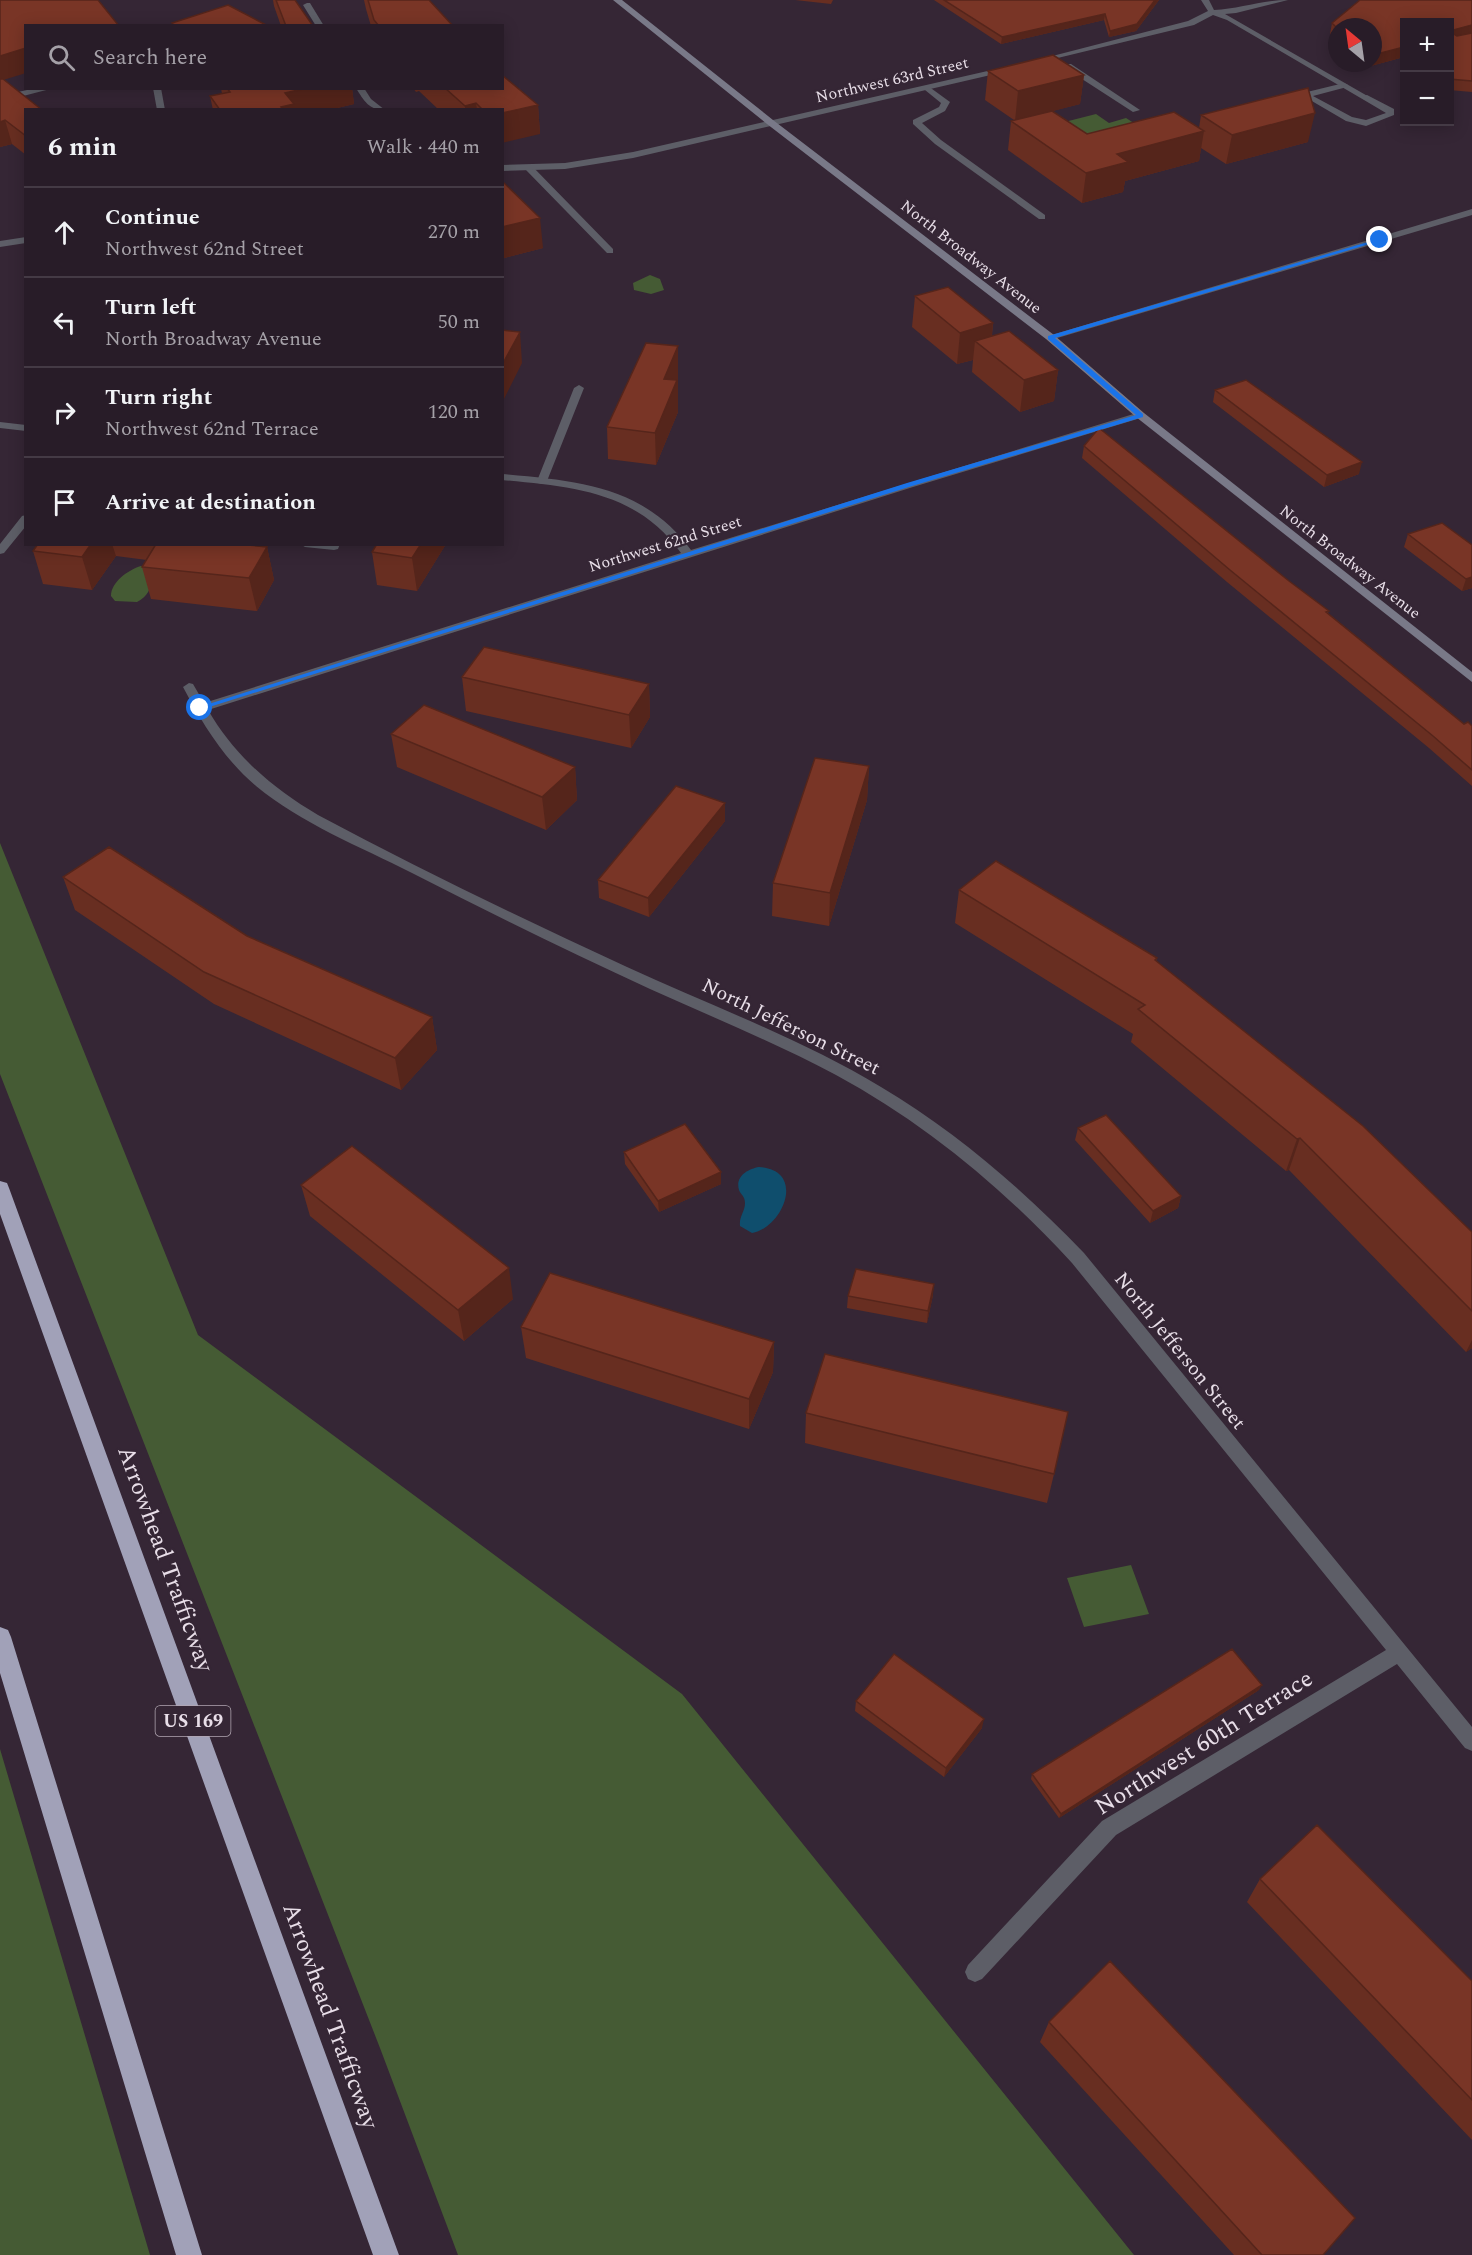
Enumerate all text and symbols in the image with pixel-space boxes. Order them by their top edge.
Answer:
north arrow [1328,18,1382,72]
map controls [1400,18,1454,126]
button: + [1400,18,1454,72]
search box [24,24,504,90]
icon: search [45,41,78,74]
text: Search here [93,41,207,74]
street label: Northwest 63rd Street [813,51,971,109]
button: − [1400,72,1454,126]
text: 6 min [48,127,117,167]
text: Walk · 440 m [367,132,480,162]
street label: North Broadway Avenue [895,194,1047,320]
text: Continue [105,201,200,234]
icon: ahead [48,216,81,249]
text: 270 m [428,217,480,247]
route end [1366,226,1392,252]
text: Northwest 62nd Street [105,234,304,264]
text: Turn left [105,291,197,324]
icon: left [48,306,81,339]
text: 50 m [438,307,480,337]
text: North Broadway Avenue [105,324,322,354]
text: Turn right [105,381,212,414]
icon: right [48,396,81,429]
text: 120 m [428,397,480,427]
text: Northwest 62nd Terrace [105,414,319,444]
icon: arrive [48,486,81,519]
text: Arrive at destination [105,486,316,519]
street label: North Broadway Avenue [1274,499,1426,625]
street label: Northwest 62nd Street [585,509,745,579]
route start [186,694,212,720]
street label: North Jefferson Street [697,971,885,1083]
street label: North Jefferson Street [1107,1266,1253,1436]
street label: Arrowhead Trafficway [107,1441,223,1679]
street label: Northwest 60th Terrace [1088,1661,1320,1825]
road number: US 169 [156,1706,230,1736]
street label: Arrowhead Trafficway [272,1898,388,2136]

